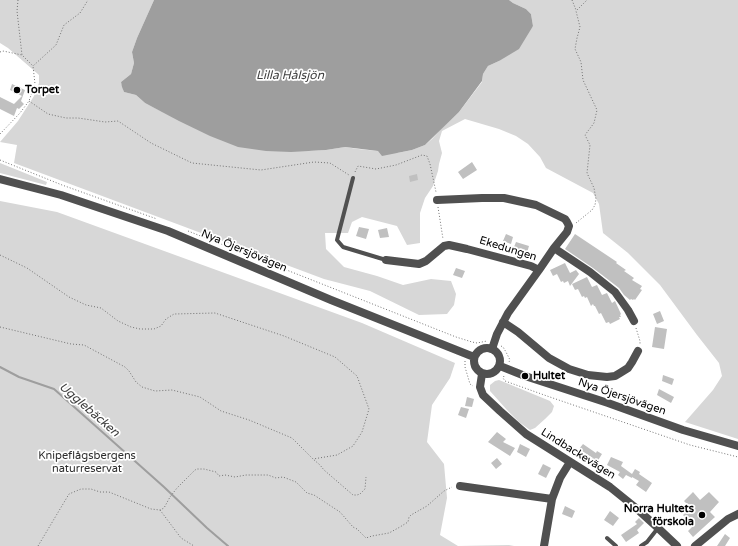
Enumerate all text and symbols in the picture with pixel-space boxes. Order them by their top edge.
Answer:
water label: Lilla Hålsjön [256,69,324,83]
place label: Torpet [25,83,59,97]
marker: Torpet [12,85,22,95]
street label: Nya Öjersjövägen [199,227,289,275]
street label: Ekedungen [478,234,538,264]
place label: Hultet [533,369,565,383]
marker: Hultet [520,371,530,381]
street label: Nya Öjersjövägen [576,376,668,418]
water label: Ugglebäcken [56,380,122,440]
street label: Lindbackevägen [538,426,618,482]
park label: Knipeflågsbergens naturreservat [38,449,136,475]
place label: Norra Hultets förskola [624,502,694,528]
marker: Norra Hultets förskola [697,510,707,520]

